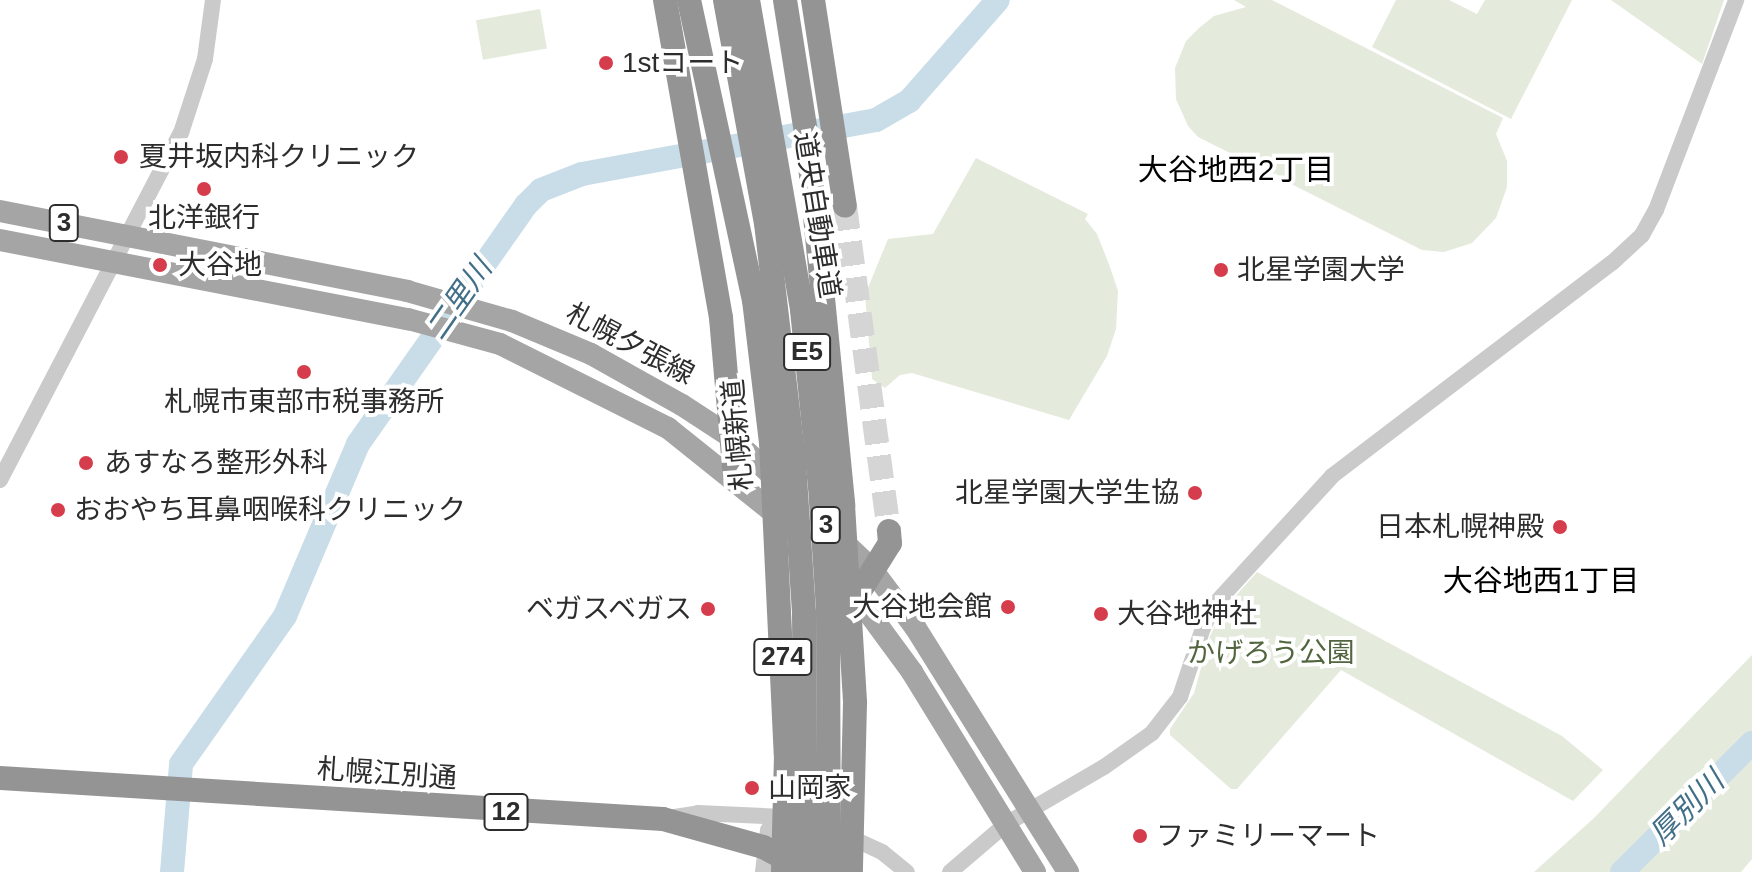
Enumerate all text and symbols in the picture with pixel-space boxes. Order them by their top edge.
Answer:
place label: 1stコート [622,46,743,80]
marker: 1stコート [597,54,615,72]
street label: 道央自動車道 [787,129,847,301]
place label: 夏井坂内科クリニック [139,140,419,174]
marker: 夏井坂内科クリニック [110,146,132,168]
district label: 大谷地西2丁目 [1138,152,1334,188]
marker: 北洋銀行 [195,180,213,198]
road number: 3 [48,201,80,245]
place label: 北洋銀行 [148,201,260,235]
place label: 大谷地 [178,248,262,282]
water label: 二里川 [418,252,500,346]
place label: 北星学園大学 [1237,253,1405,287]
marker: 大谷地 [149,254,171,276]
marker: 北星学園大学 [1212,261,1230,279]
street label: 札幌夕張線 [560,296,700,392]
road number: E5 [783,330,831,374]
marker: 札幌市東部市税事務所 [295,363,313,381]
street label: 札幌新道 [716,378,760,492]
place label: 札幌市東部市税事務所 [164,385,444,419]
place label: あすなろ整形外科 [104,446,328,480]
marker: あすなろ整形外科 [75,452,97,474]
place label: 北星学園大学生協 [955,476,1179,510]
marker: 北星学園大学生協 [1186,484,1204,502]
place label: おおやち耳鼻咽喉科クリニック [74,493,466,527]
marker: おおやち耳鼻咽喉科クリニック [49,501,67,519]
road number: 3 [810,503,842,547]
place label: 日本札幌神殿 [1376,510,1544,544]
marker: 日本札幌神殿 [1551,518,1569,536]
district label: 大谷地西1丁目 [1443,563,1639,599]
place label: 大谷地会館 [852,590,992,624]
place label: ベガスベガス [524,592,692,626]
place label: 大谷地神社 [1117,597,1257,631]
marker: 大谷地会館 [999,598,1017,616]
marker: ベガスベガス [699,600,717,618]
marker: 大谷地神社 [1092,605,1110,623]
road number: 274 [753,635,813,679]
park label: かげろう公園 [1187,636,1355,670]
street label: 札幌江別通 [316,752,458,796]
water label: 厚別川 [1642,763,1732,853]
place label: 山岡家 [768,771,852,805]
marker: 山岡家 [743,779,761,797]
road number: 12 [482,790,530,834]
place label: ファミリーマート [1156,819,1380,853]
marker: ファミリーマート [1131,827,1149,845]

